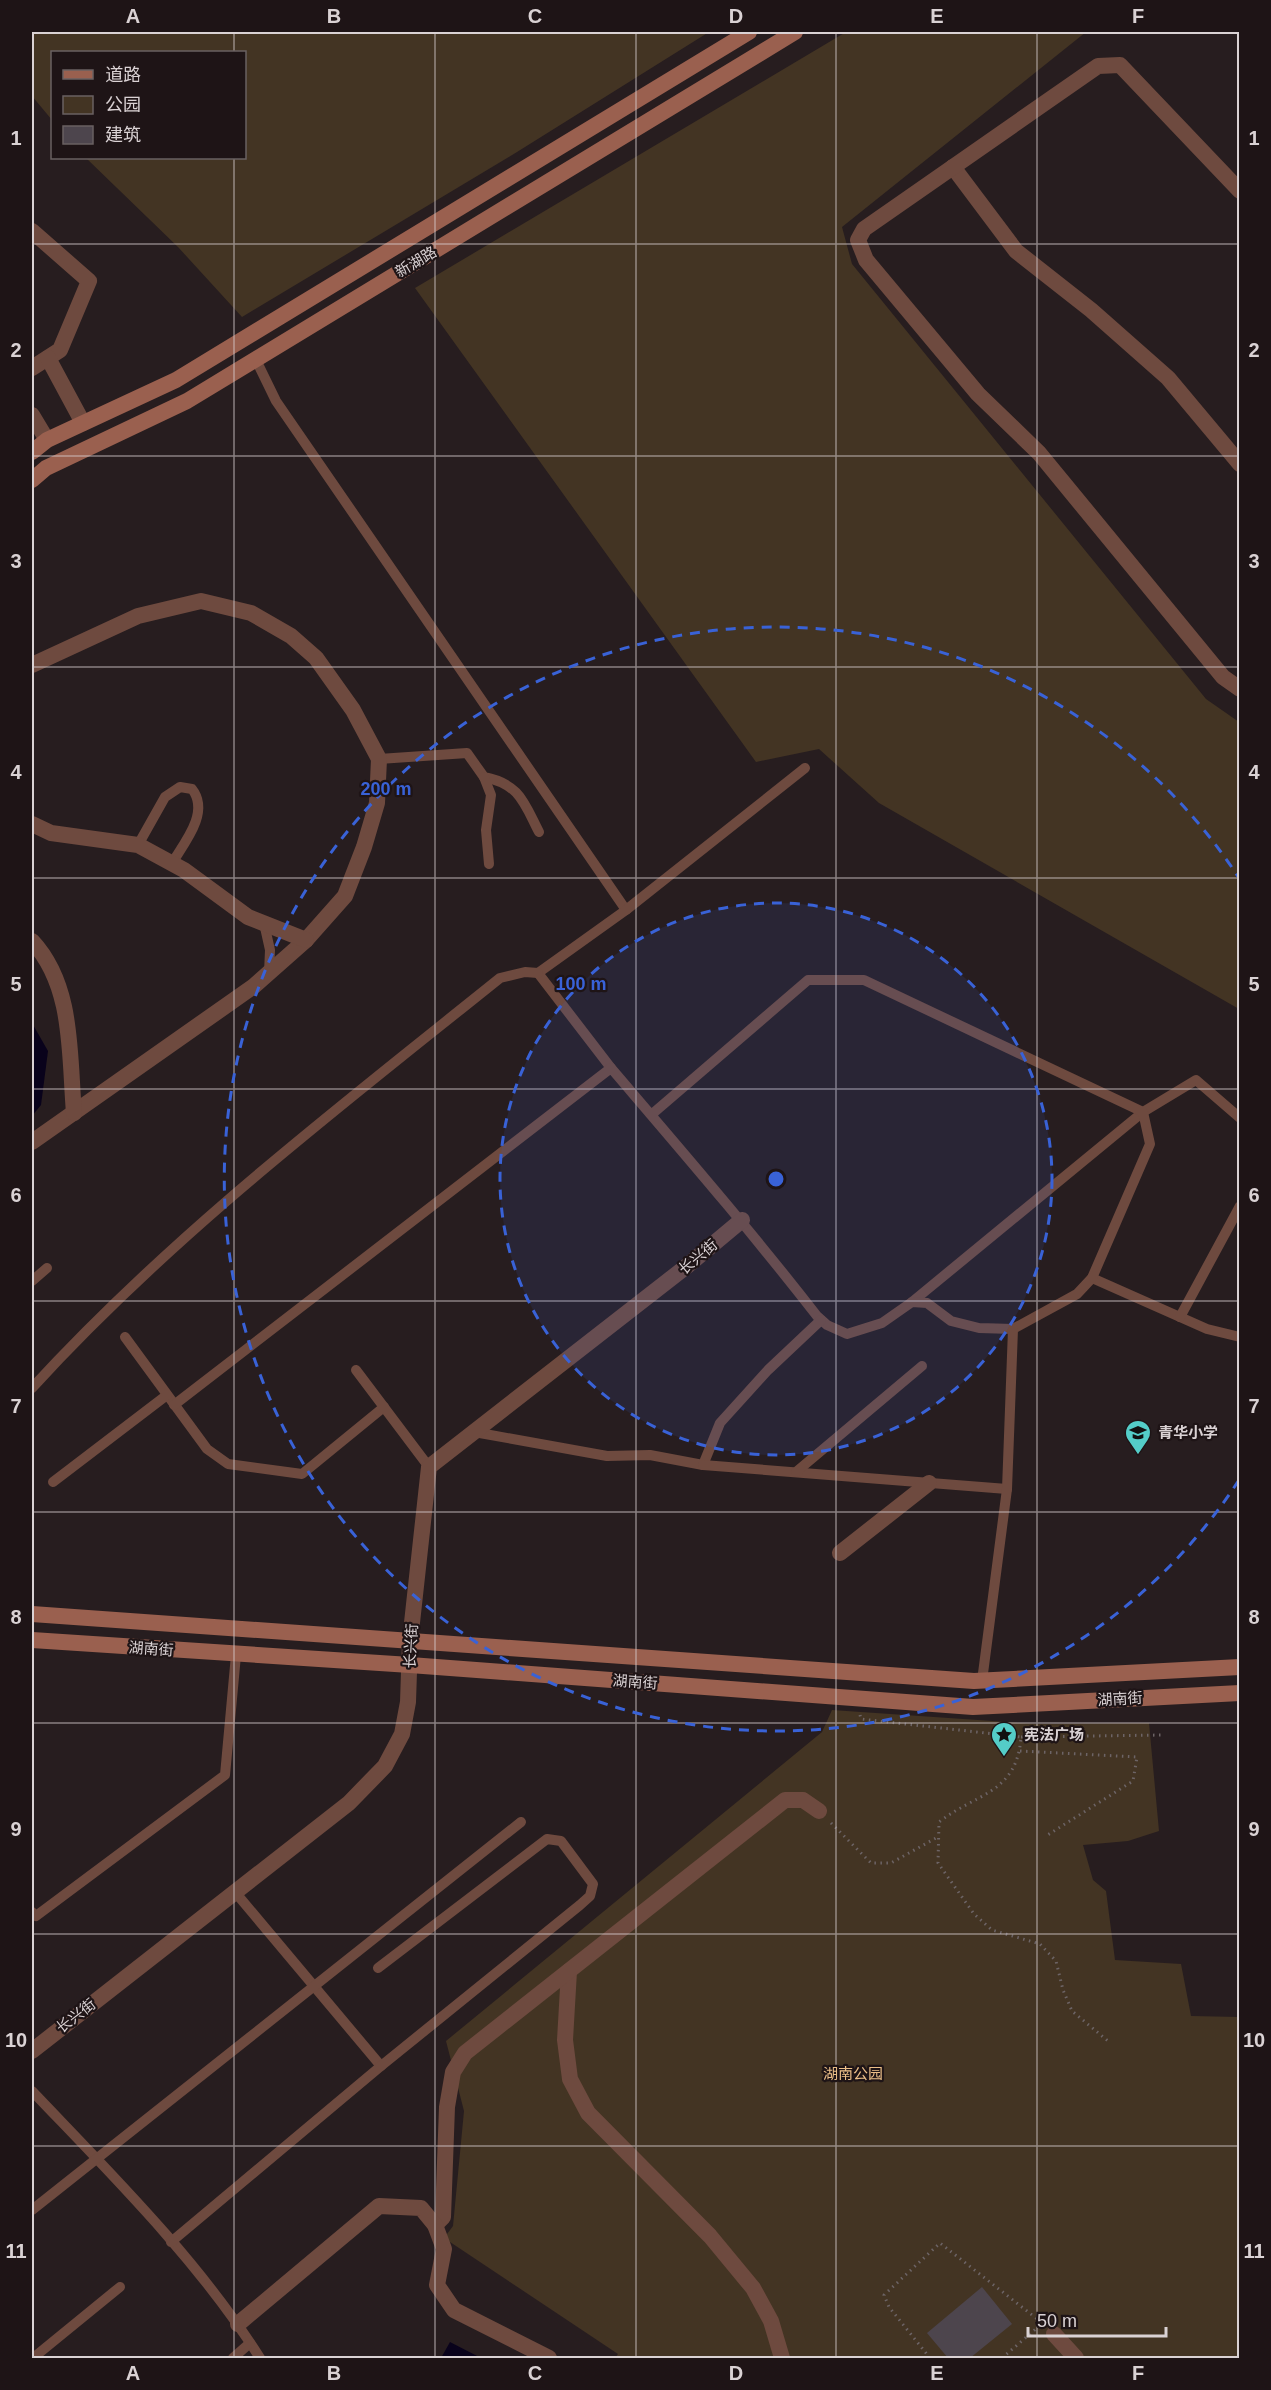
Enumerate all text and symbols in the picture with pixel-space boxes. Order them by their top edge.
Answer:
text: A [126,5,140,27]
text: B [327,5,341,27]
text: C [528,5,542,27]
text: D [729,5,743,27]
text: E [930,5,944,27]
text: F [1132,5,1144,27]
legend [51,51,246,159]
text: 道路 [105,65,141,85]
text: 公园 [105,95,141,115]
text: 建筑 [105,125,141,145]
text: 1 [10,127,22,149]
text: 1 [1248,127,1260,149]
street label: 新湖路 [392,243,439,280]
text: 2 [10,339,22,361]
text: 2 [1248,339,1260,361]
text: 3 [10,550,22,572]
text: 3 [1248,550,1260,572]
text: 4 [10,761,22,783]
text: 4 [1248,761,1260,783]
text: 200 m [360,779,412,799]
text: 5 [10,973,22,995]
text: 5 [1248,973,1260,995]
text: 100 m [555,974,607,994]
centre of rings [766,1169,786,1189]
text: 6 [10,1184,22,1206]
text: 6 [1248,1184,1260,1206]
street label: 长兴街 [675,1236,720,1278]
text: 7 [10,1395,22,1417]
text: 7 [1248,1395,1260,1417]
school or university icon: 青华小学 [1123,1418,1153,1456]
place label: 青华小学 [1158,1424,1218,1441]
text: 8 [10,1606,22,1628]
text: 8 [1248,1606,1260,1628]
street label: 长兴街 [401,1623,420,1669]
street label: 湖南街 [128,1638,174,1659]
street label: 湖南街 [612,1671,658,1692]
street label: 湖南街 [1097,1689,1143,1708]
place icon: 宪法广场 [989,1720,1019,1758]
place label: 宪法广场 [1024,1726,1084,1743]
text: 9 [10,1818,22,1840]
text: 9 [1248,1818,1260,1840]
street label: 长兴街 [53,1995,99,2036]
text: 10 [5,2029,27,2051]
text: 10 [1243,2029,1265,2051]
park label: 湖南公园 [823,2065,883,2082]
text: 11 [5,2240,27,2262]
text: 11 [1243,2240,1265,2262]
scale bar [1028,2300,1166,2338]
text: 50 m [1037,2311,1077,2331]
text: A [126,2362,140,2384]
text: B [327,2362,341,2384]
text: C [528,2362,542,2384]
text: D [729,2362,743,2384]
text: E [930,2362,944,2384]
text: F [1132,2362,1144,2384]

